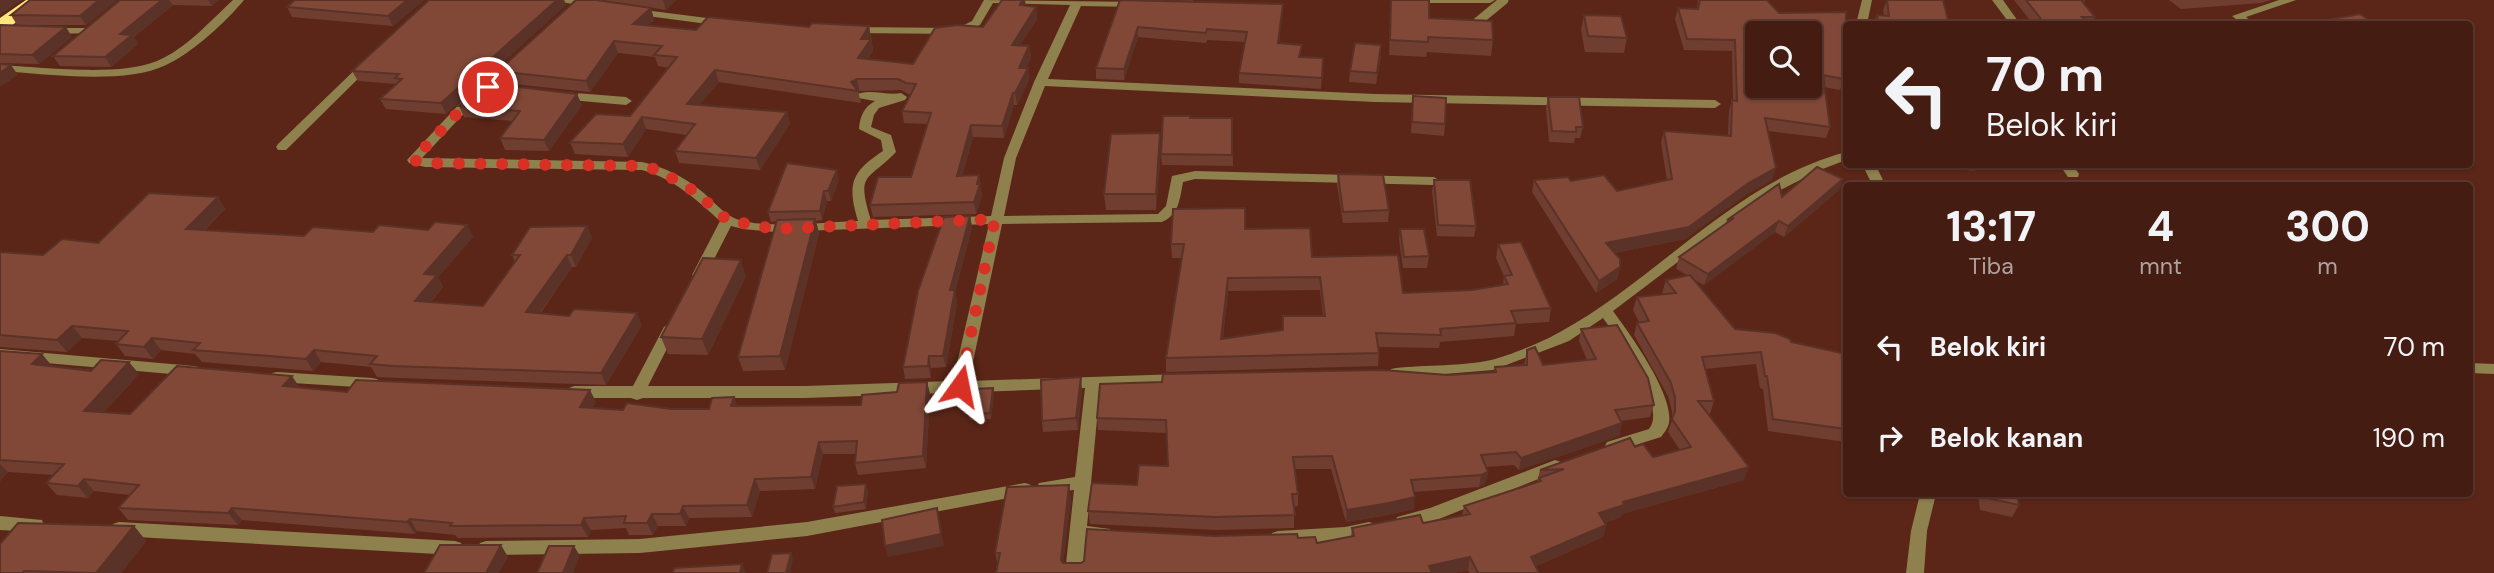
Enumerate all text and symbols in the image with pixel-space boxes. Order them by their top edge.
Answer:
map controls [1745,21,1822,98]
button: search [1745,21,1822,98]
text: 70 m [1986,42,2104,106]
icon: left [1871,49,1962,140]
pin [458,57,518,117]
icon: arrive [469,68,507,106]
text: Belok kiri [1986,104,2118,146]
text: 13:17 [1946,199,2036,254]
text: 4 [2147,199,2174,254]
text: 300 [2285,199,2370,254]
text: Tiba [1968,251,2014,281]
text: mnt [2139,251,2182,281]
text: m [2317,251,2338,281]
icon: left [1871,328,1909,366]
text: Belok kiri [1930,330,2046,364]
text: 70 m [2384,330,2445,364]
position arrow [923,349,997,423]
icon: right [1871,419,1909,457]
text: Belok kanan [1930,421,2083,455]
text: 190 m [2373,421,2445,455]

